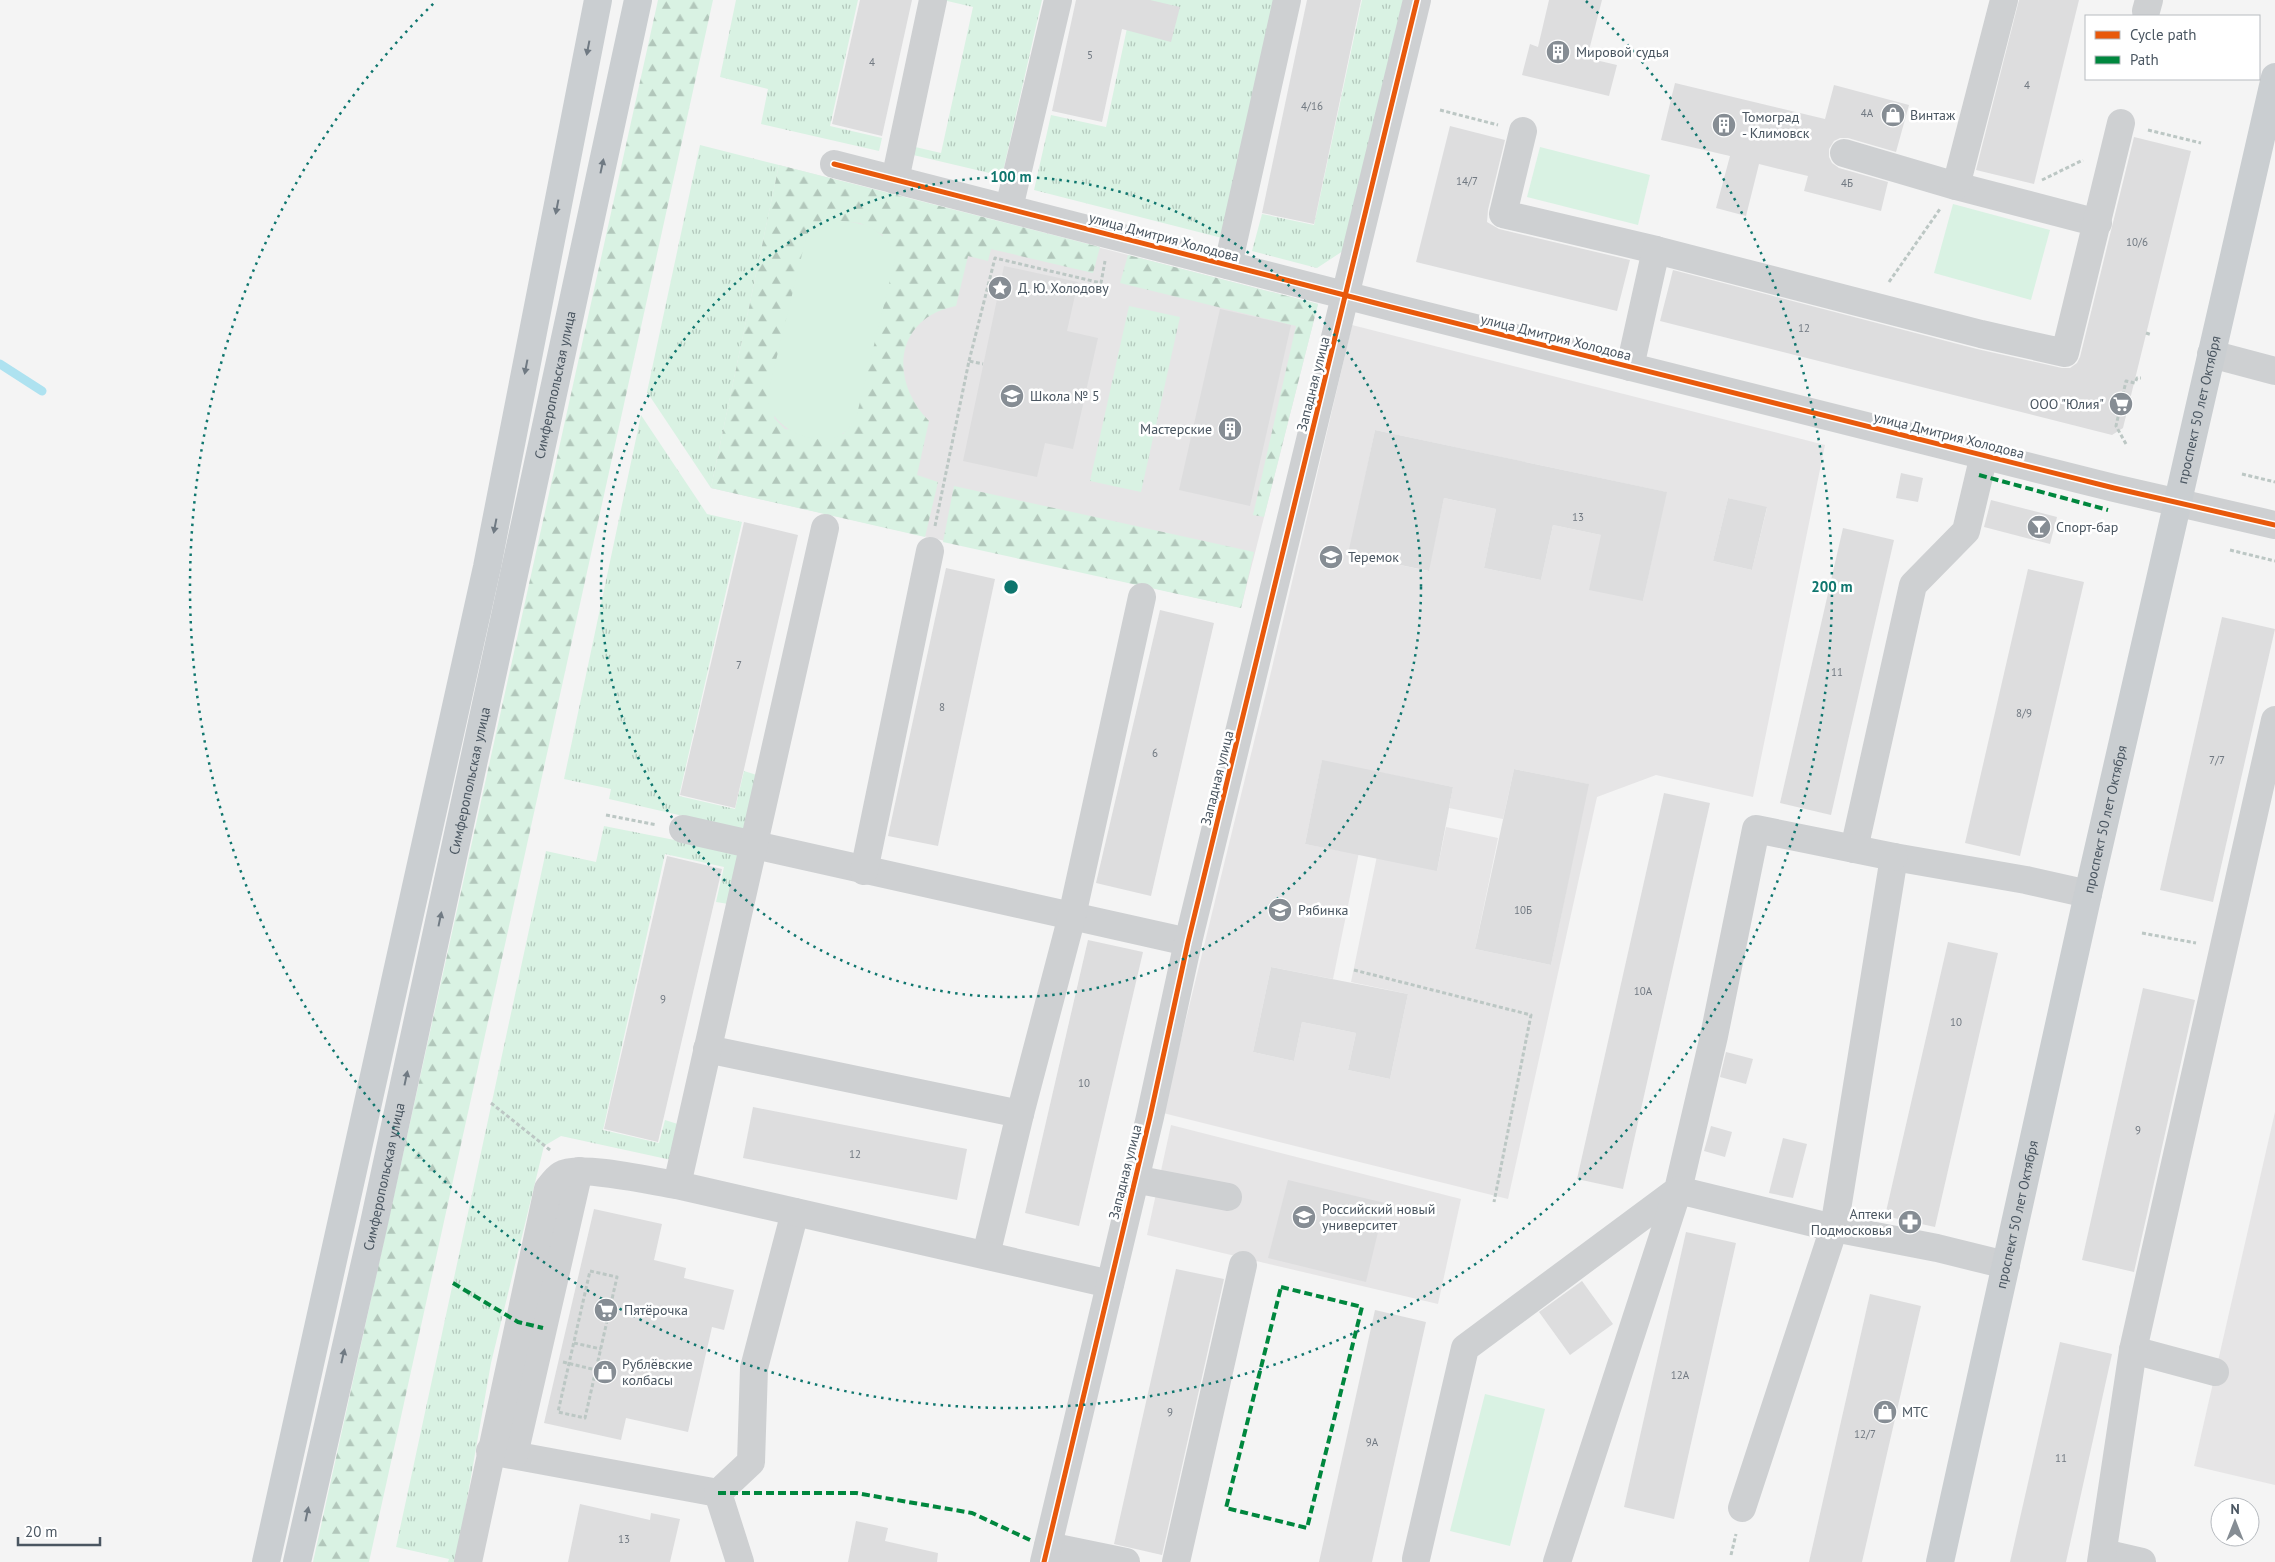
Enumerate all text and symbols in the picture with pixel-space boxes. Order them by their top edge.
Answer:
legend [2085,15,2260,80]
text: Cycle path [2130,25,2196,44]
building icon: Мировой судья [1545,39,1571,65]
one-way arrow [584,40,592,55]
place label: Мировой судья [1576,43,1669,61]
house number: 5 [1087,48,1093,62]
text: Path [2130,50,2159,69]
house number: 4 [869,55,875,69]
house number: 4 [2024,78,2030,92]
house number: 4/16 [1301,99,1323,113]
shop icon: Винтаж [1880,102,1906,128]
house number: 4А [1861,106,1874,120]
place label: Винтаж [1910,106,1956,124]
place label: Томоград - Климовск [1742,108,1810,142]
building icon: Томоград - Климовск [1711,112,1737,138]
one-way arrow [598,158,606,173]
text: 100 m [990,167,1032,186]
house number: 14/7 [1456,174,1478,188]
house number: 4Б [1841,176,1853,190]
one-way arrow [553,200,561,215]
street label: улица Дмитрия Холодова [1087,208,1241,266]
house number: 10/6 [2126,235,2148,249]
place icon: Д. Ю. Холодову [987,275,1013,301]
place label: Д. Ю. Холодову [1018,279,1109,297]
street label: Симферопольская улица [530,309,580,461]
street label: улица Дмитрия Холодова [1479,310,1633,364]
house number: 12 [1798,321,1810,335]
street label: проспект 50 лет Октября [2173,334,2225,486]
street label: Западная улица [1293,335,1333,433]
one-way arrow [521,359,529,375]
school or university icon: Школа № 5 [999,383,1025,409]
place label: Школа № 5 [1030,387,1100,405]
supermarket icon: ООО "Юлия" [2108,391,2134,417]
place label: ООО "Юлия" [2030,395,2104,413]
street label: улица Дмитрия Холодова [1872,408,2026,462]
building icon: Мастерские [1217,416,1243,442]
place label: Мастерские [1140,420,1212,438]
house number: 13 [1572,510,1584,524]
bar icon: Спорт-бар [2026,514,2052,540]
place label: Спорт-бар [2056,518,2118,536]
one-way arrow [490,519,498,535]
school or university icon: Теремок [1318,544,1344,570]
place label: Теремок [1348,548,1399,566]
text: 200 m [1811,577,1853,596]
centre of rings [1002,578,1020,596]
house number: 7 [736,658,742,672]
house number: 11 [1831,665,1843,679]
house number: 8 [939,700,945,714]
street label: Симферопольская улица [445,705,494,856]
house number: 8/9 [2016,706,2032,720]
street label: Западная улица [1197,729,1237,827]
street label: проспект 50 лет Октября [2079,743,2131,895]
house number: 6 [1152,746,1158,760]
house number: 7/7 [2209,753,2225,767]
school or university icon: Рябинка [1267,897,1293,923]
place label: Рябинка [1298,901,1349,919]
house number: 10Б [1514,903,1532,917]
one-way arrow [436,911,444,927]
house number: 10А [1634,984,1653,998]
house number: 9 [660,992,666,1006]
house number: 10 [1950,1015,1962,1029]
one-way arrow [402,1070,410,1085]
house number: 10 [1078,1076,1090,1090]
street label: Симферопольская улица [359,1101,409,1252]
street label: Западная улица [1105,1123,1145,1221]
house number: 9 [2135,1123,2141,1137]
street label: проспект 50 лет Октября [1992,1139,2042,1290]
house number: 12 [849,1147,861,1161]
place label: Российский новый университет [1322,1200,1435,1234]
school or university icon: Российский новый университет [1291,1204,1317,1230]
place label: Аптеки Подмосковья [1811,1205,1892,1239]
pharmacy icon: Аптеки Подмосковья [1897,1209,1923,1235]
supermarket icon: Пятёрочка [593,1297,619,1323]
place label: Пятёрочка [624,1301,688,1319]
one-way arrow [339,1348,347,1363]
place label: Рублёвские колбасы [622,1355,693,1389]
shop icon: Рублёвские колбасы [592,1359,618,1385]
house number: 12А [1671,1368,1690,1382]
shop icon: МТС [1872,1399,1898,1425]
place label: МТС [1902,1403,1928,1421]
house number: 9 [1167,1405,1173,1419]
house number: 12/7 [1854,1427,1876,1441]
house number: 9А [1366,1435,1379,1449]
house number: 11 [2055,1451,2067,1465]
north arrow [2210,1497,2260,1547]
text: N [2230,1500,2240,1518]
one-way arrow [304,1506,312,1522]
scale bar [18,1514,100,1546]
text: 20 m [25,1522,58,1541]
house number: 13 [618,1532,630,1546]

